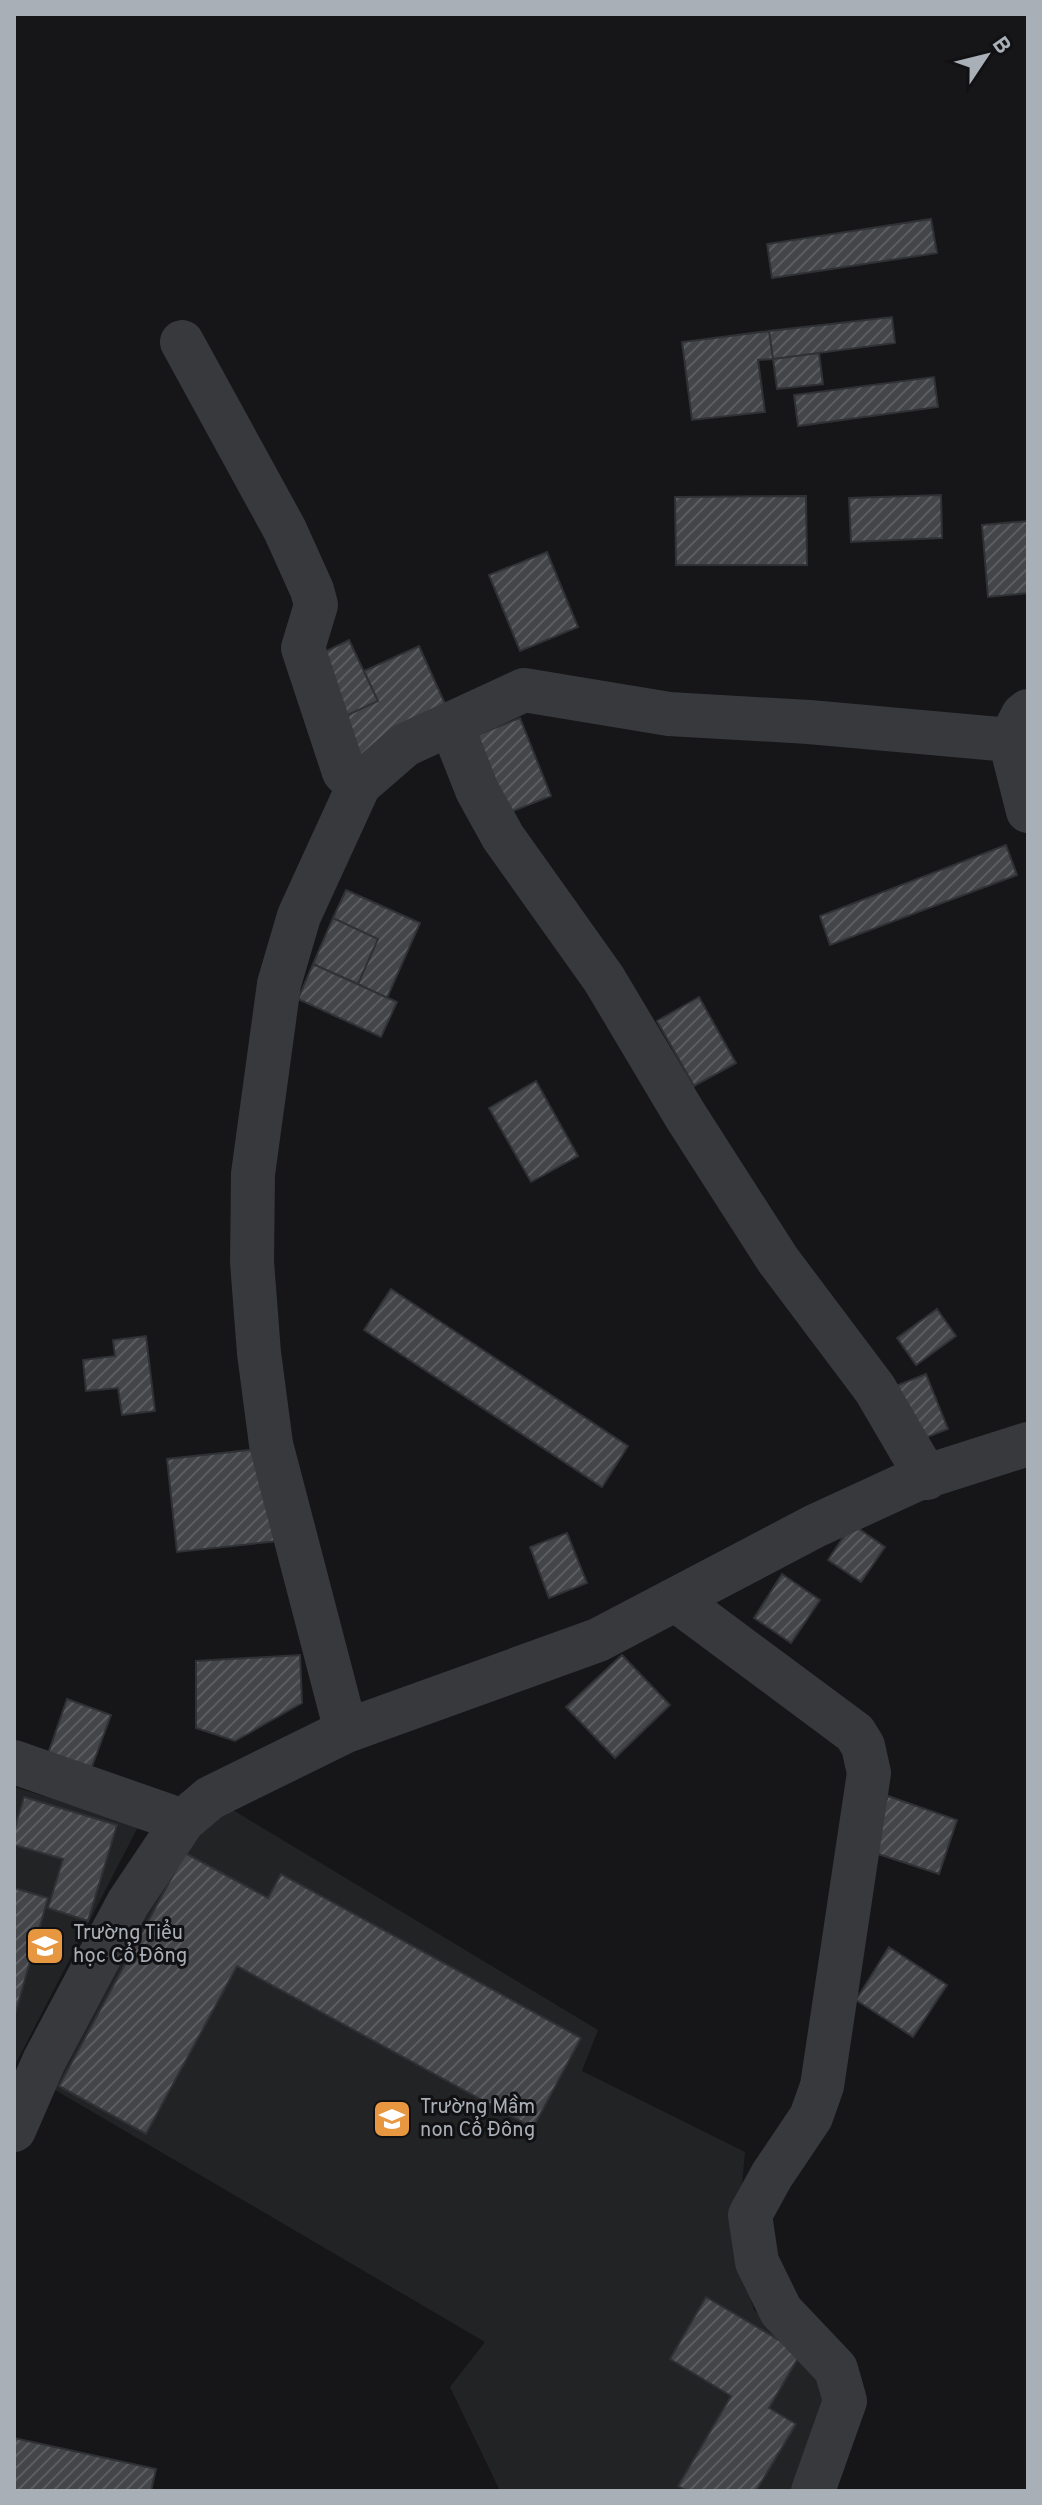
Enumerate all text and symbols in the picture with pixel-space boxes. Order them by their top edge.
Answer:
north arrow [946,16,1026,96]
text: B [985,32,1016,60]
place label: Trường Tiểu học Cổ Đông [73,1918,187,1970]
school or university icon: Trường Tiểu học Cổ Đông [24,1925,66,1967]
place label: Trường Mầm non Cổ Đông [420,2094,535,2144]
school or university icon: Trường Mầm non Cổ Đông [371,2098,413,2140]

